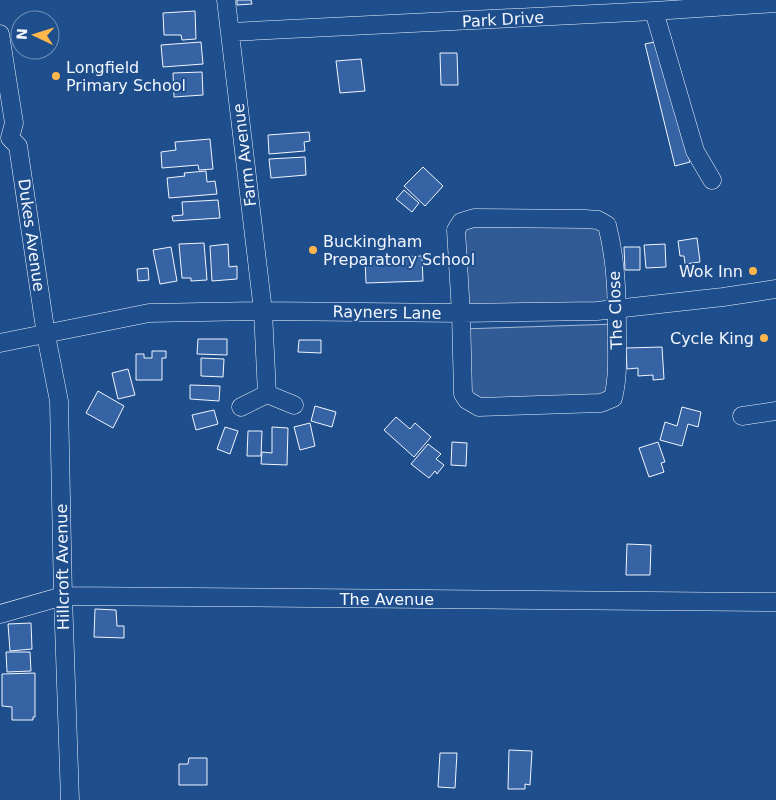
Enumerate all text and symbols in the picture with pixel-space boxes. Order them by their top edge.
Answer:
street label: Park Drive [461,8,545,31]
north arrow [10,10,60,60]
text: N [14,28,30,40]
place label: Longfield Primary School [66,58,186,95]
marker: Longfield Primary School [50,70,62,82]
street label: Farm Avenue [229,102,260,208]
street label: Dukes Avenue [14,177,49,293]
place label: Buckingham Preparatory School [323,232,475,269]
marker: Buckingham Preparatory School [307,244,319,256]
place label: Wok Inn [679,262,743,281]
marker: Wok Inn [747,265,759,277]
street label: The Close [605,270,626,351]
street label: Rayners Lane [332,302,442,323]
place label: Cycle King [670,329,754,348]
marker: Cycle King [758,332,770,344]
street label: Hillcroft Avenue [52,504,73,630]
street label: The Avenue [339,590,434,609]

